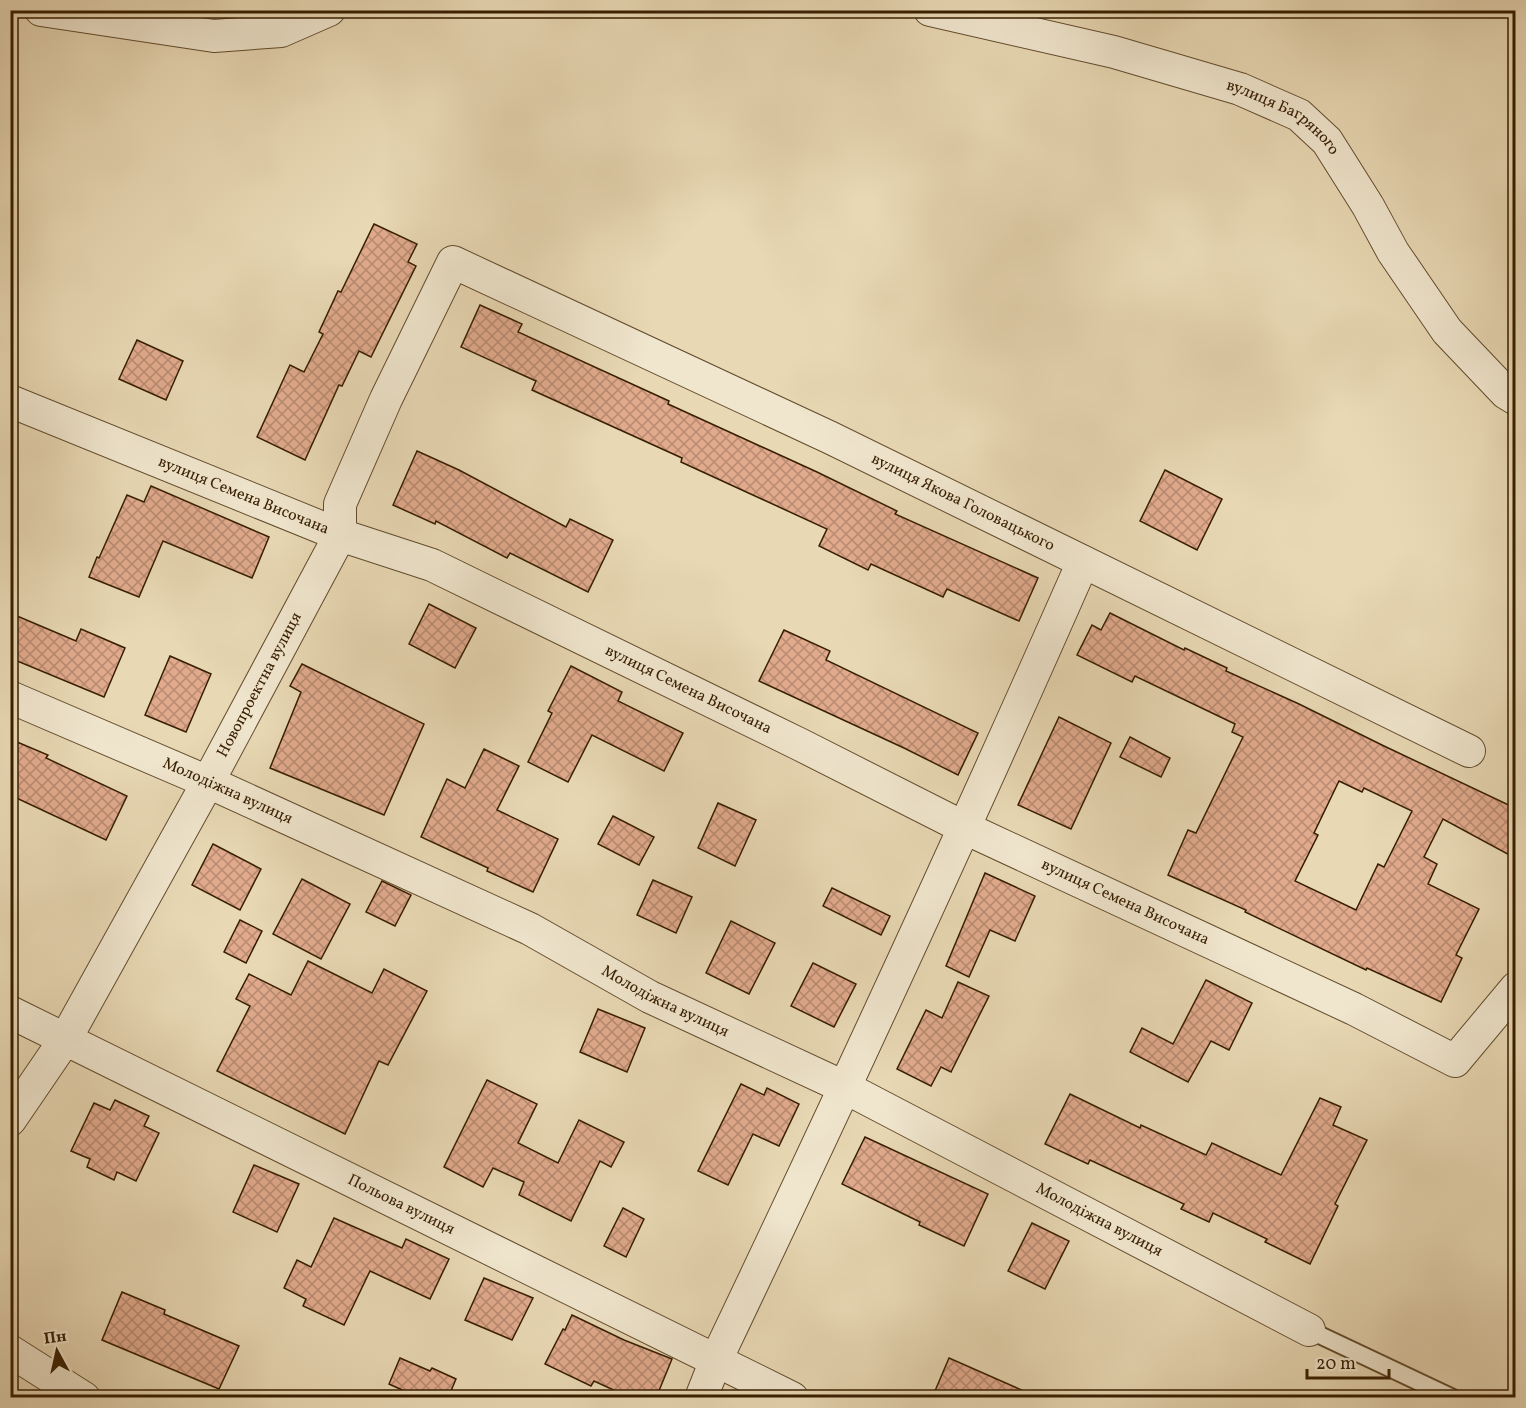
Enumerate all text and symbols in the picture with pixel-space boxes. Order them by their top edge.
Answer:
street label: вулиця Багряного [1224,75,1344,160]
street label: вулиця Якова Головацького [867,448,1058,557]
street label: вулиця Семена Височана [155,451,332,540]
street label: Новопроектна вулиця [212,609,308,762]
street label: вулиця Семена Височана [601,640,775,740]
street label: Молодіжна вулиця [159,753,296,830]
street label: вулиця Семена Височана [1038,854,1213,951]
street label: Молодіжна вулиця [597,961,732,1043]
street label: Польова вулиця [344,1169,458,1241]
street label: Молодіжна вулиця [1032,1178,1166,1263]
north arrow [27,1321,87,1381]
text: Пн [42,1326,68,1351]
scale bar [1307,1342,1390,1380]
text: 20 m [1316,1352,1356,1377]

